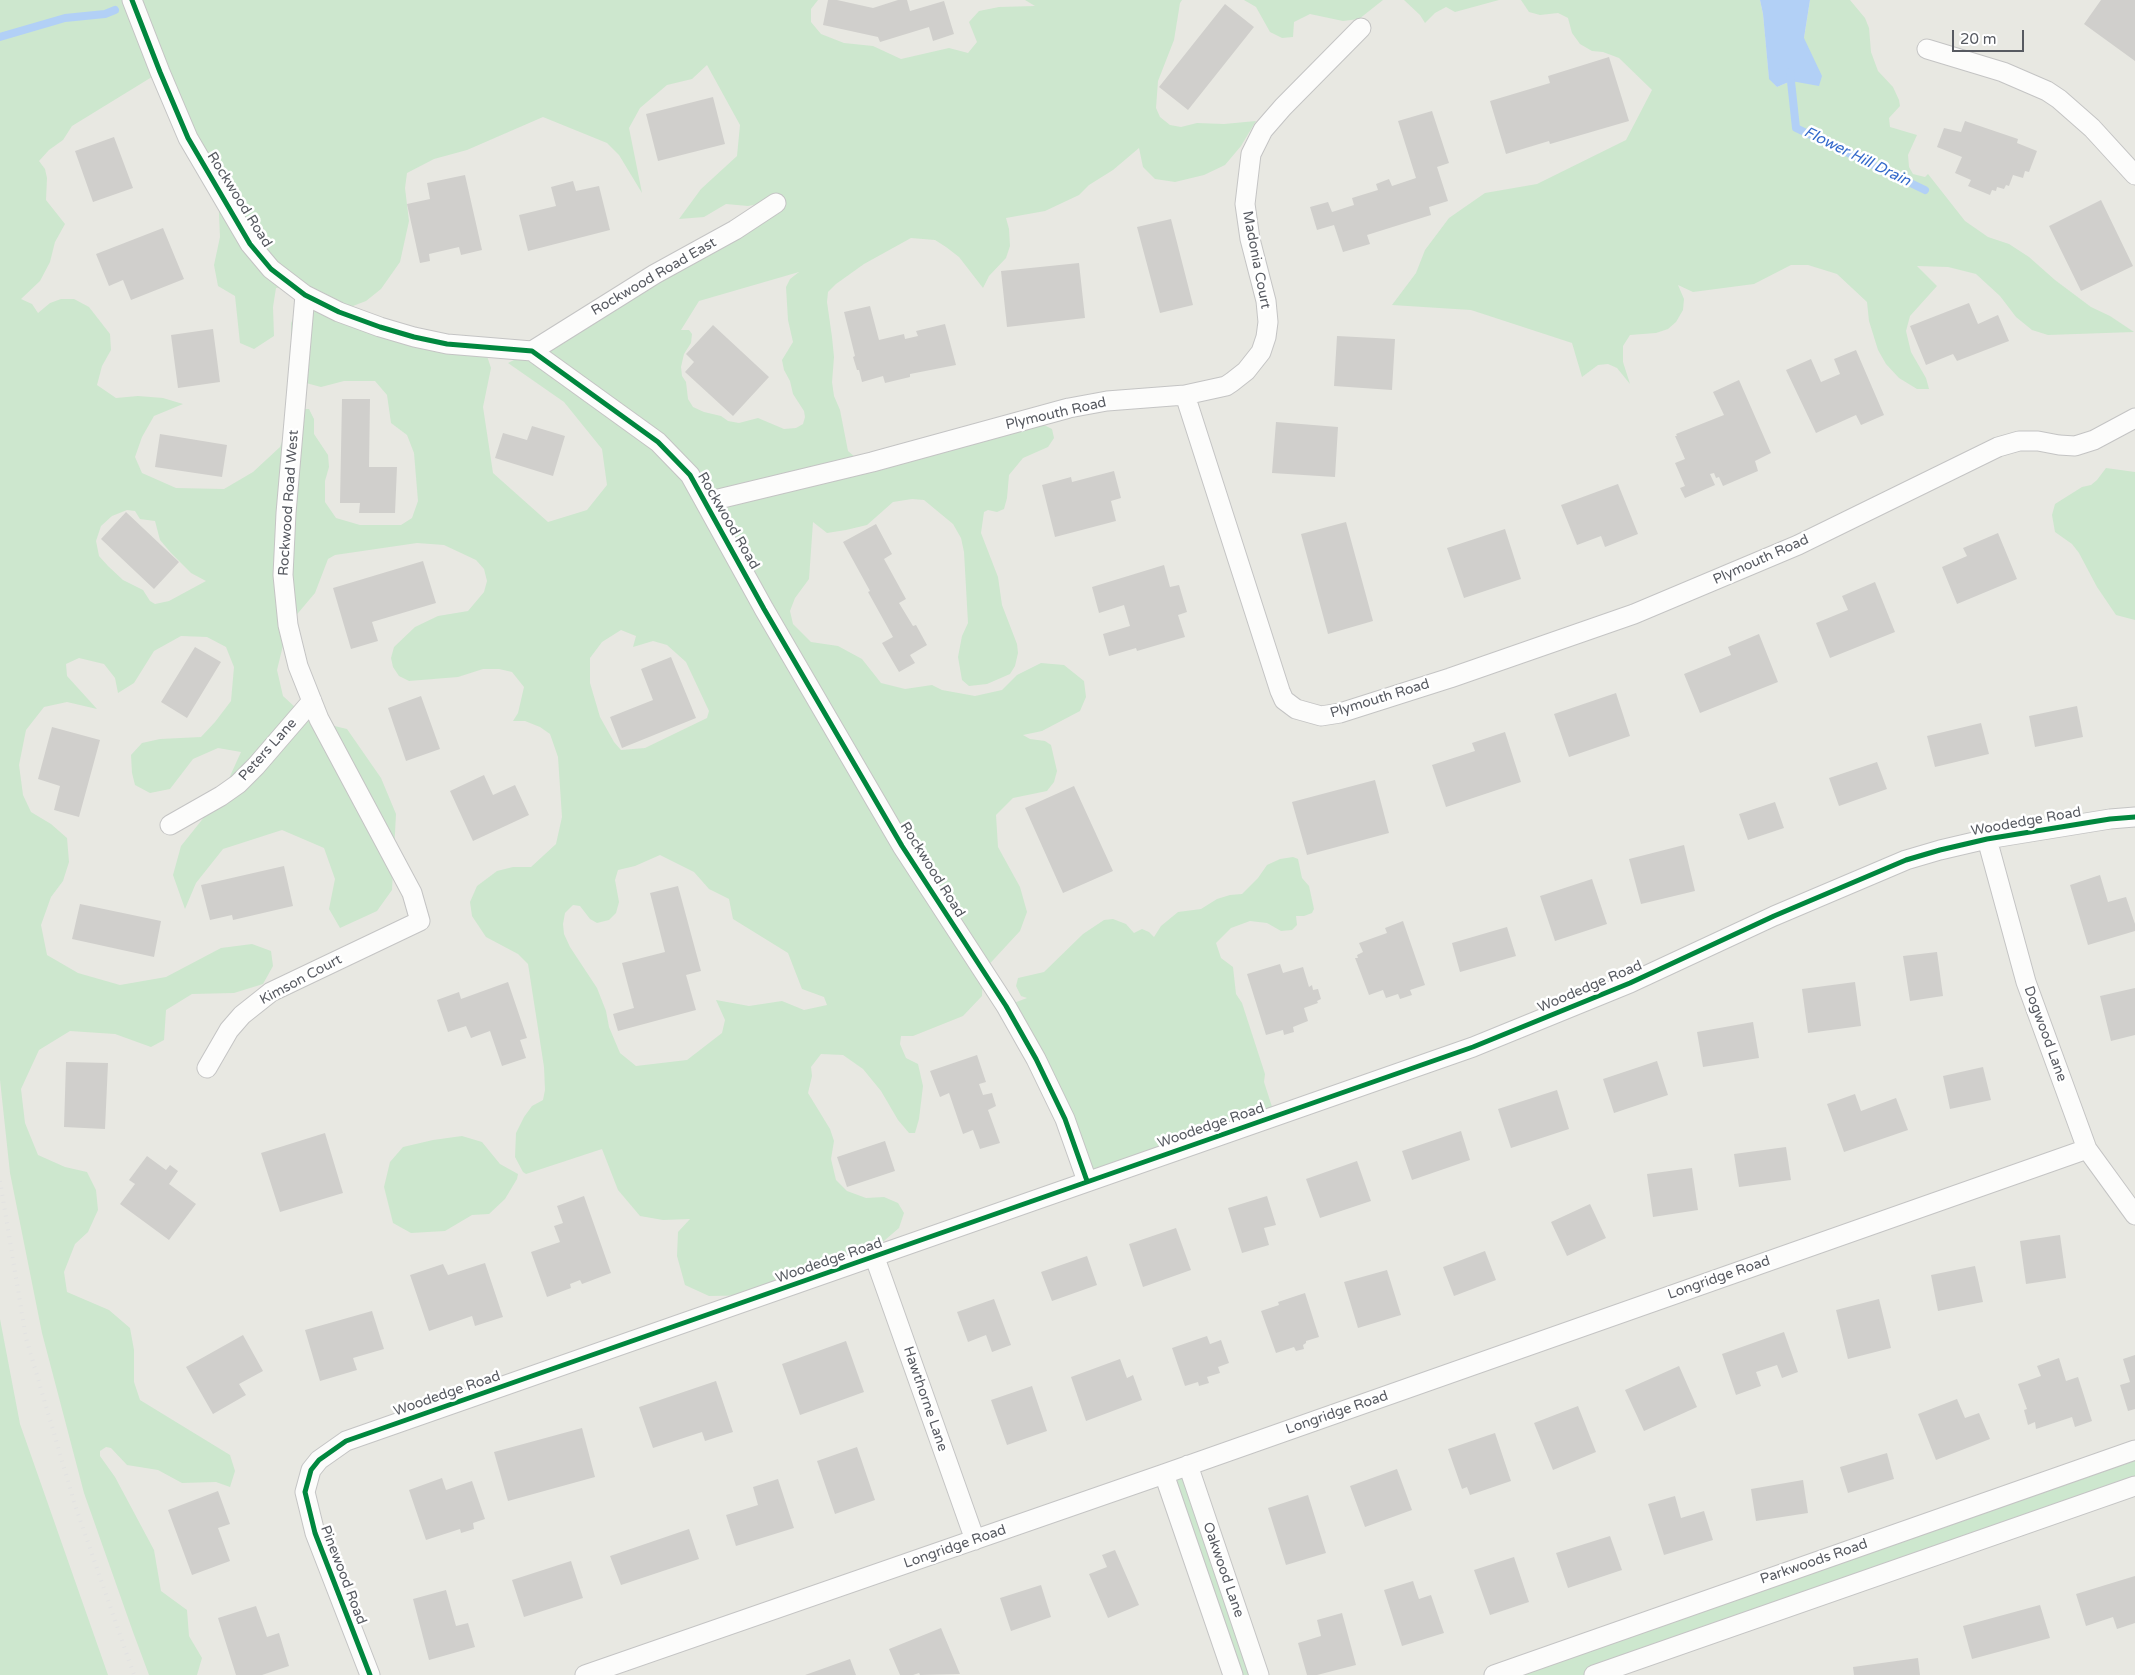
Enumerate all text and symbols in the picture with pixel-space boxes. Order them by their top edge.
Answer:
scale bar [1955,20,2028,52]
text: 20 m [1960,30,1997,48]
water label: Flower Hill Drain [1801,123,1913,191]
street label: Rockwood Road [203,149,275,251]
street label: Madonia Court [1238,210,1274,310]
street label: Rockwood Road East [588,234,720,320]
street label: Plymouth Road [1004,394,1108,434]
street label: Rockwood Road West [276,429,302,577]
street label: Rockwood Road [693,469,763,573]
street label: Plymouth Road [1711,531,1811,589]
street label: Plymouth Road [1328,676,1432,722]
street label: Peters Lane [236,715,300,785]
street label: Woodedge Road [1970,804,2082,840]
street label: Rockwood Road [896,819,968,921]
street label: Kimson Court [257,951,345,1009]
street label: Woodedge Road [1535,957,1645,1017]
street label: Dogwood Lane [2020,984,2070,1084]
street label: Woodedge Road [1155,1100,1267,1152]
street label: Woodedge Road [773,1235,885,1287]
street label: Longridge Road [1666,1253,1772,1303]
street label: Hawthorne Lane [899,1344,951,1454]
street label: Woodedge Road [391,1368,503,1420]
street label: Longridge Road [1284,1388,1390,1438]
street label: Oakwood Lane [1199,1520,1247,1620]
street label: Longridge Road [902,1522,1008,1572]
street label: Pinewood Road [316,1523,370,1627]
street label: Parkwoods Road [1758,1536,1870,1588]

